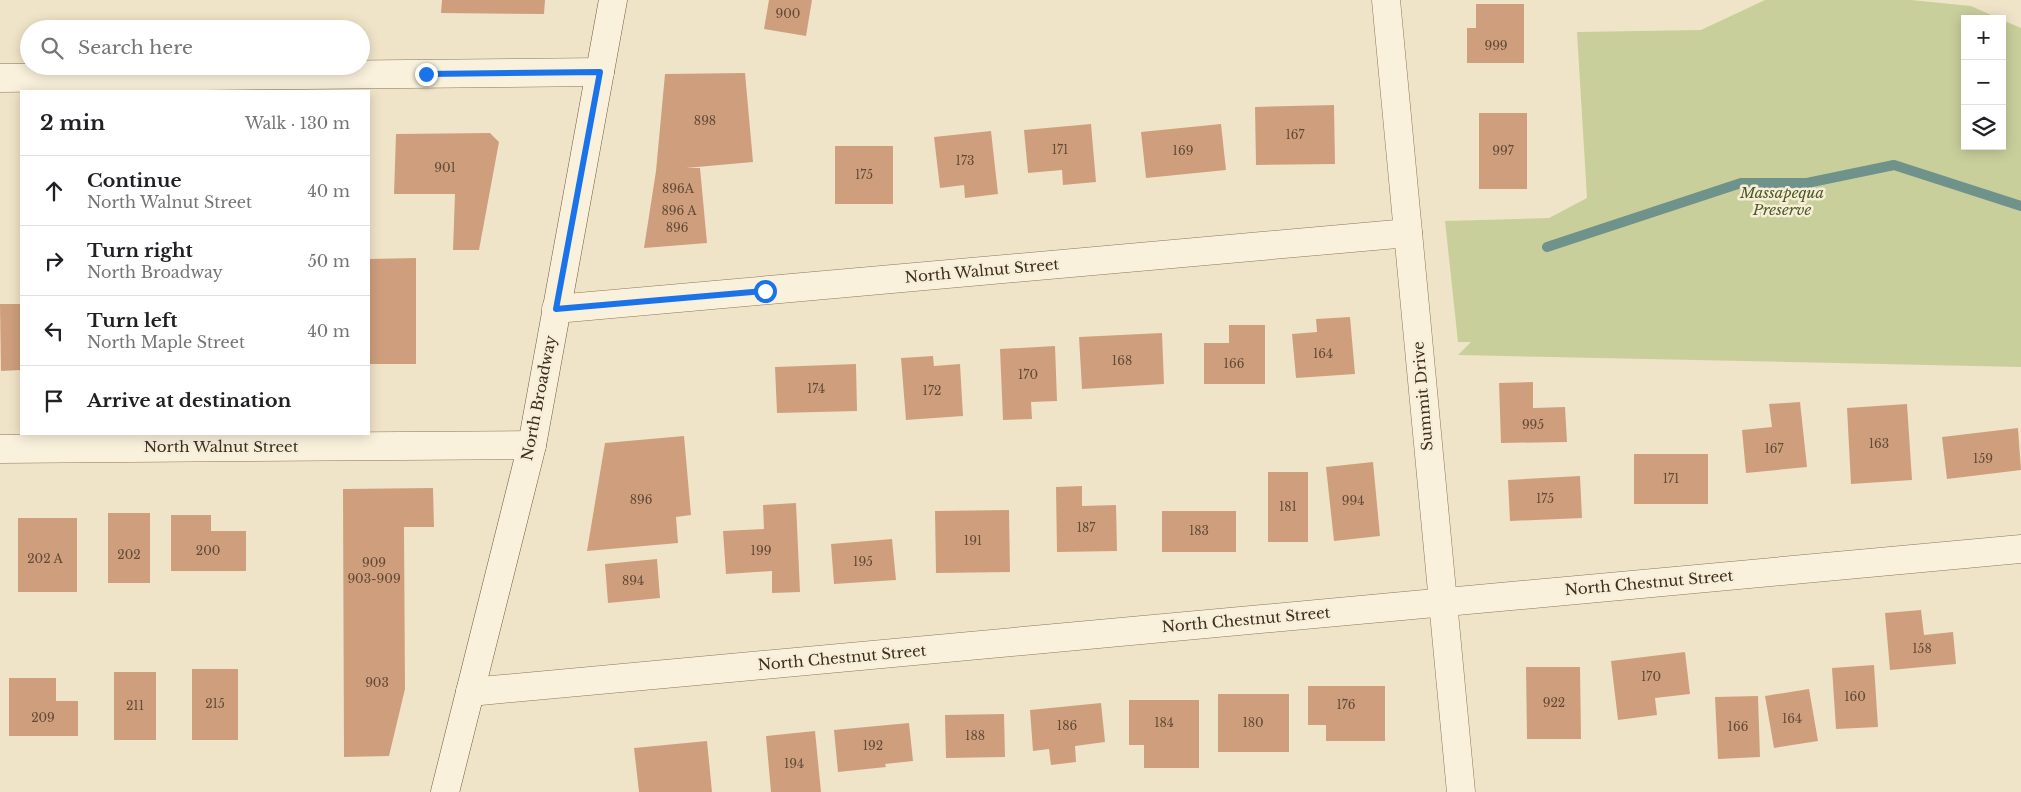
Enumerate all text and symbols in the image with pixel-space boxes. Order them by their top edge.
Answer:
house number: 900 [776,6,800,21]
map controls [1961,15,2006,150]
button: + [1961,15,2006,60]
search box [20,20,370,75]
icon: search [38,34,66,62]
text: Search here [78,36,193,59]
house number: 999 [1484,38,1508,53]
button: − [1961,60,2006,105]
route end [415,63,438,86]
button: layers [1961,105,2006,150]
text: 2 min [40,110,105,136]
text: Walk · 130 m [245,113,350,133]
house number: 898 [694,113,716,128]
house number: 167 [1285,127,1306,142]
house number: 171 [1052,142,1068,157]
house number: 169 [1173,143,1193,158]
house number: 997 [1492,143,1515,158]
house number: 173 [956,153,974,168]
house number: 901 [434,160,456,175]
house number: 175 [855,167,873,182]
text: Continue [87,169,182,192]
icon: ahead [40,177,68,205]
text: 40 m [307,181,350,201]
house number: 896A [662,181,695,196]
park label: Massapequa Preserve [1739,183,1824,219]
text: North Walnut Street [87,192,252,212]
house number: 896 A [662,203,697,218]
house number: 896 [666,220,689,235]
text: Turn right [87,239,193,262]
icon: right [40,247,68,275]
text: 50 m [308,251,350,271]
street label: North Walnut Street [904,254,1060,287]
text: North Broadway [87,262,223,282]
route start [754,280,777,303]
text: Turn left [87,309,178,332]
icon: left [40,317,68,345]
text: 40 m [307,321,350,341]
text: North Maple Street [87,332,245,352]
street label: North Broadway [517,333,560,462]
street label: Summit Drive [1408,340,1437,452]
house number: 164 [1313,346,1333,361]
house number: 168 [1112,353,1132,368]
house number: 166 [1224,356,1245,371]
house number: 170 [1018,367,1038,382]
house number: 174 [807,381,825,396]
house number: 172 [923,383,941,398]
icon: arrive [40,387,68,415]
text: Arrive at destination [87,389,291,412]
house number: 995 [1522,417,1544,432]
house number: 163 [1869,436,1889,451]
street label: North Walnut Street [144,437,299,456]
house number: 167 [1764,441,1785,456]
house number: 159 [1973,451,1993,466]
house number: 171 [1663,471,1679,486]
house number: 175 [1536,491,1554,506]
house number: 896 [630,492,653,507]
house number: 994 [1342,493,1364,508]
house number: 181 [1279,499,1297,514]
house number: 187 [1077,520,1096,535]
house number: 183 [1189,523,1209,538]
house number: 191 [964,533,982,548]
house number: 200 [196,543,220,558]
house number: 199 [751,543,771,558]
house number: 202 [117,547,141,562]
house number: 202 A [27,551,64,566]
house number: 195 [853,554,873,569]
house number: 909 [362,555,386,570]
street label: North Chestnut Street [1564,566,1734,599]
house number: 903-909 [347,571,401,586]
house number: 894 [622,573,644,588]
street label: North Chestnut Street [1161,603,1331,636]
street label: North Chestnut Street [757,641,927,674]
house number: 158 [1912,641,1932,656]
house number: 170 [1641,669,1661,684]
house number: 903 [365,675,389,690]
house number: 160 [1844,689,1866,704]
house number: 922 [1543,695,1565,710]
house number: 215 [205,696,225,711]
house number: 176 [1336,697,1356,712]
house number: 211 [126,698,144,713]
house number: 209 [31,710,55,725]
house number: 164 [1782,711,1802,726]
house number: 184 [1154,715,1174,730]
house number: 180 [1242,715,1264,730]
house number: 186 [1057,718,1077,733]
house number: 166 [1728,719,1749,734]
house number: 188 [965,728,985,743]
house number: 192 [863,738,883,753]
house number: 194 [784,756,804,771]

